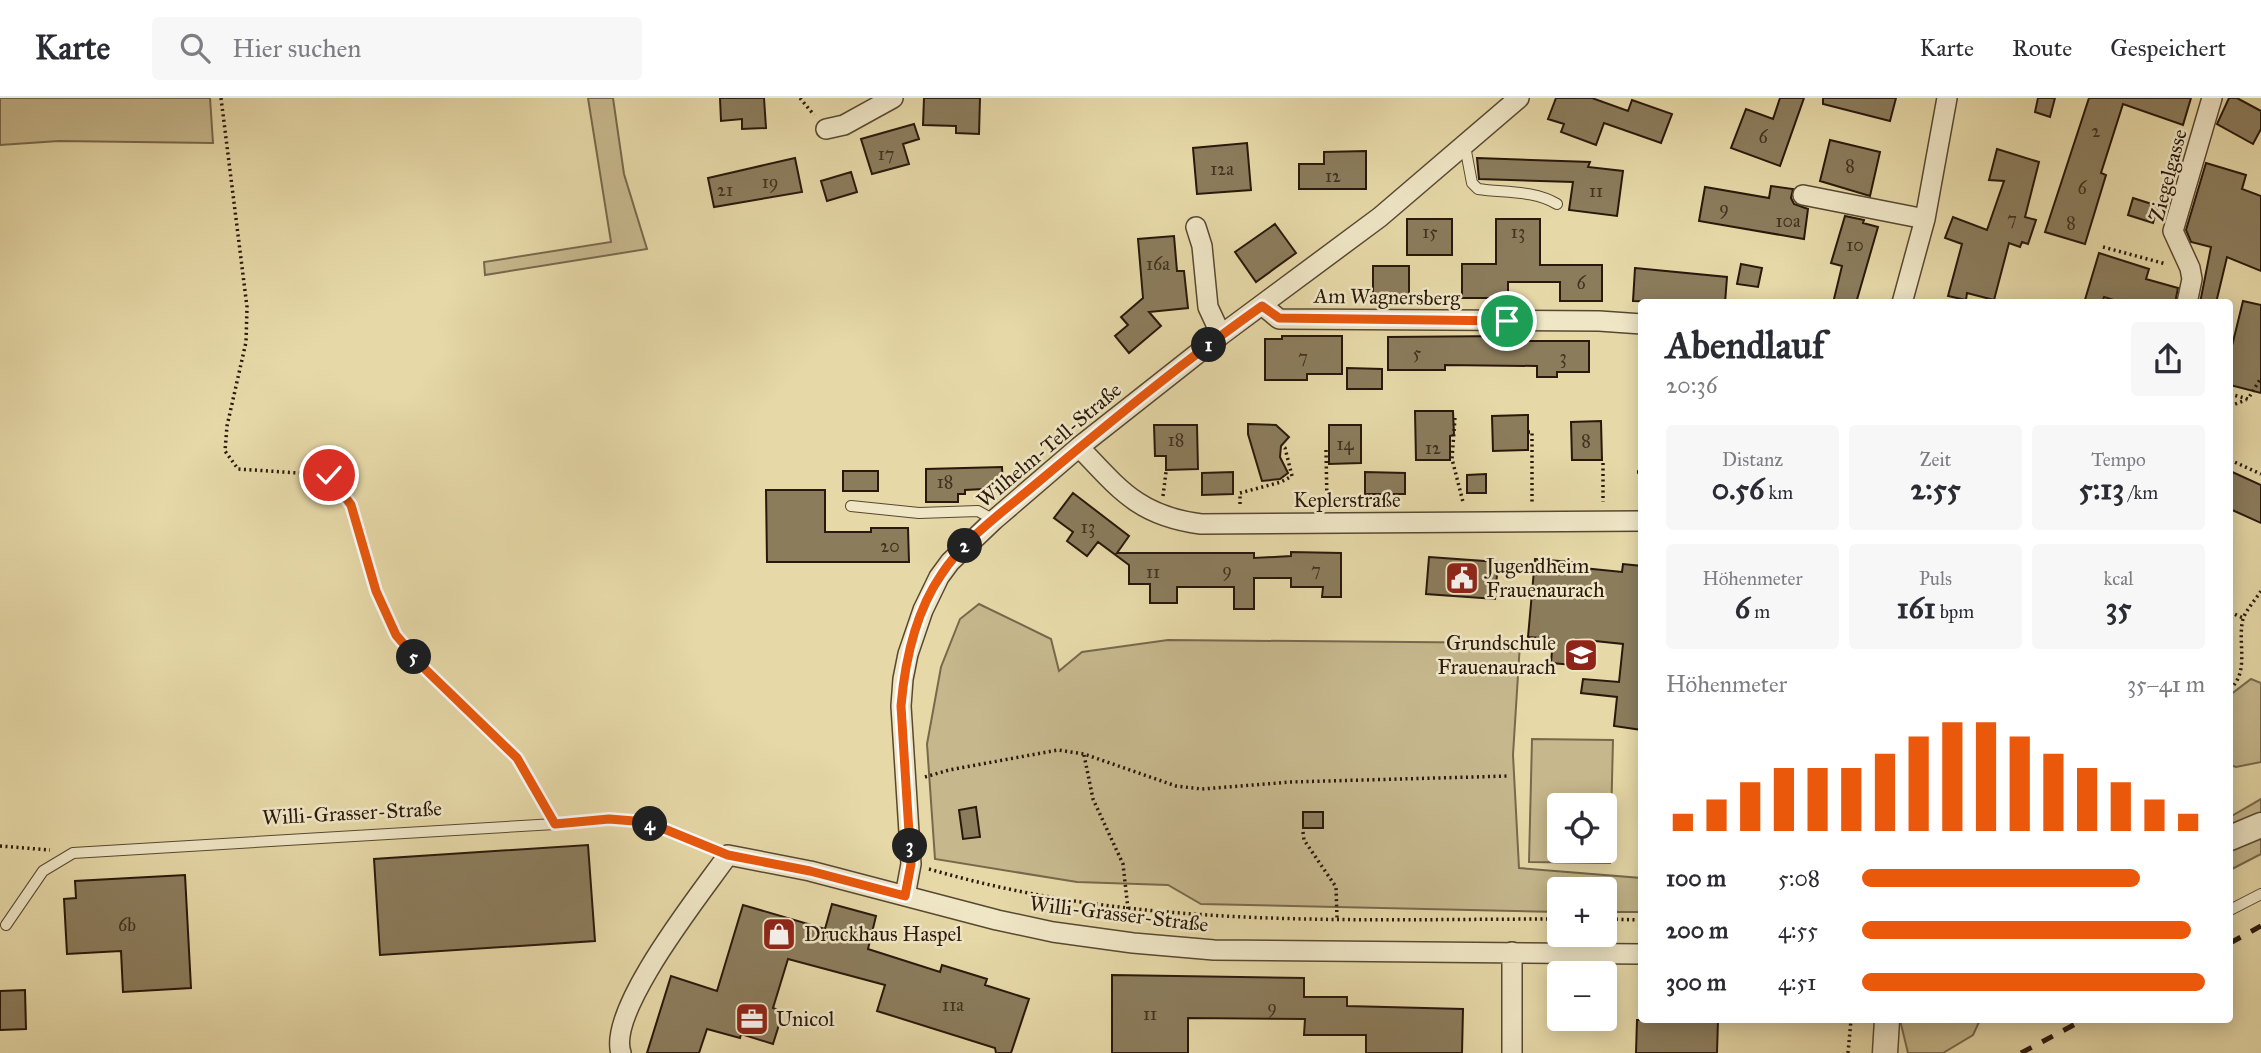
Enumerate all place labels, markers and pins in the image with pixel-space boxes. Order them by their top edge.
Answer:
pin [1477,291,1537,351]
pin: 1 [1192,328,1226,362]
pin [299,445,359,505]
pin: 2 [948,528,982,564]
place label: Jugendheim Frauenaurach [1484,553,1605,603]
public building icon: Jugendheim Frauenaurach [1443,559,1481,597]
place label: Grundschule Frauenaurach [1437,630,1556,680]
school or university icon: Grundschule Frauenaurach [1562,636,1600,674]
pin: 5 [396,640,432,674]
pin: 4 [632,806,668,842]
pin: 3 [892,828,928,864]
shop icon: Druckhaus Haspel [760,915,798,953]
place label: Druckhaus Haspel [804,921,962,947]
office icon: Unicol [733,1000,771,1038]
place label: Unicol [776,1006,835,1032]

